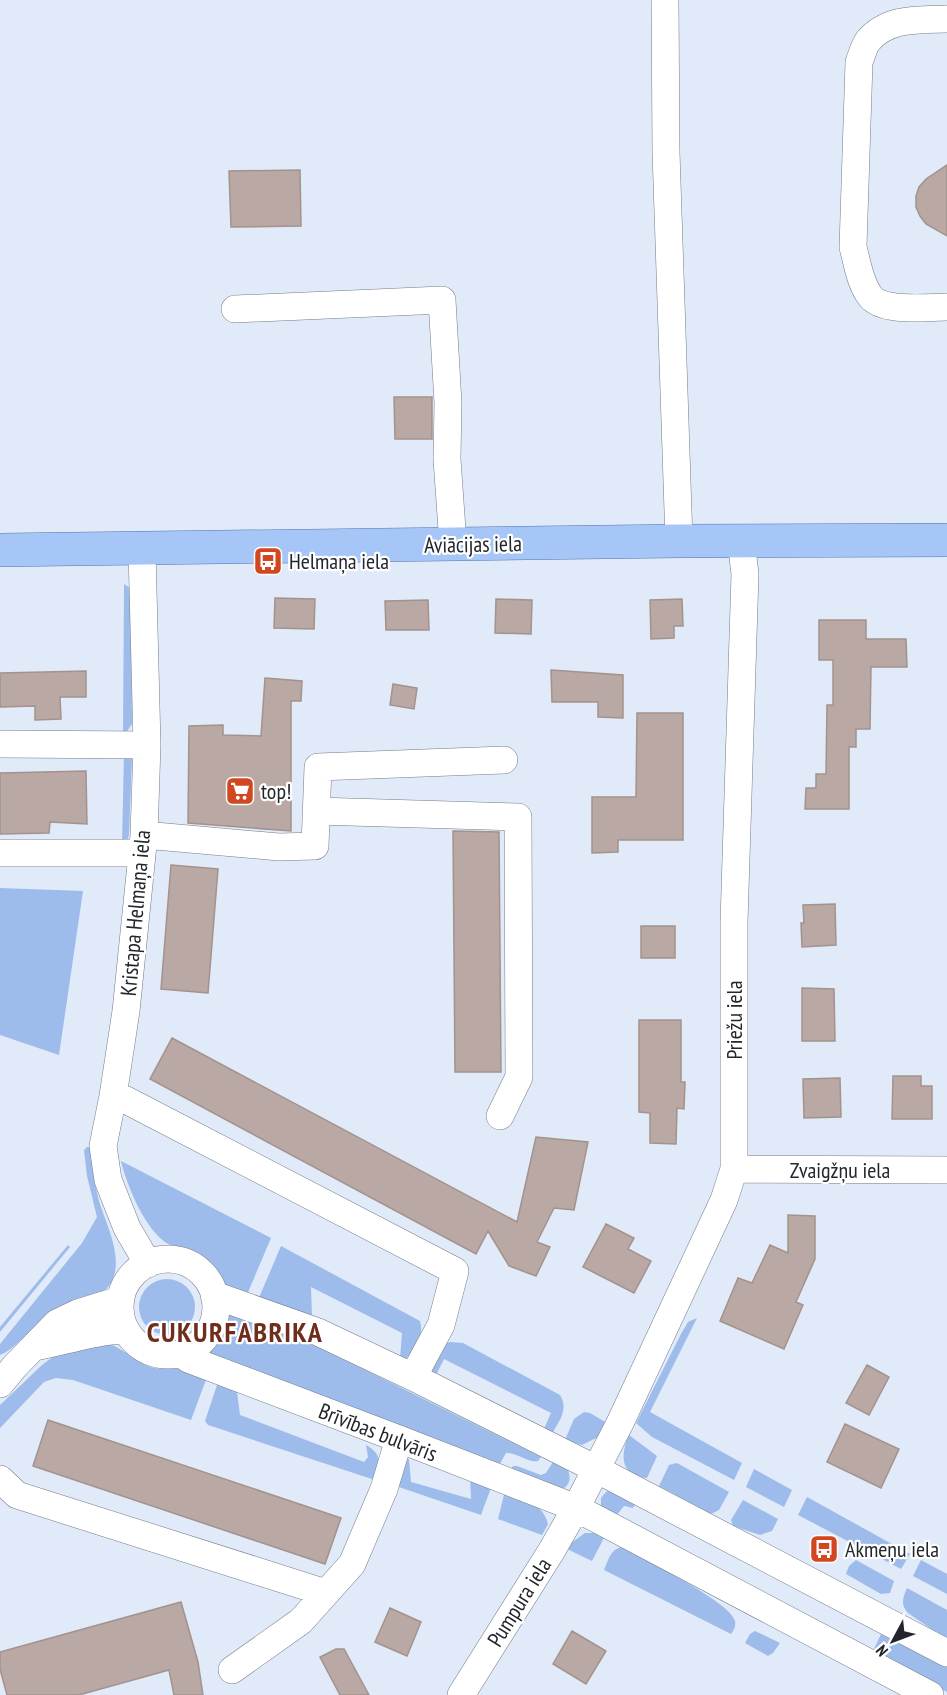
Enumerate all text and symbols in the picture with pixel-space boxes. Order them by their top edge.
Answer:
street label: Aviācijas iela [424,529,522,559]
bus stop icon: Helmaņa iela [252,545,284,577]
place label: Helmaņa iela [289,547,389,575]
supermarket icon: top! [224,775,256,807]
place label: top! [261,777,291,805]
street label: Kristapa Helmaņa iela [114,829,156,997]
street label: Priežu iela [720,981,748,1059]
street label: Zvaigžņu iela [790,1156,890,1184]
district label: CUKURFABRIKA [147,1313,323,1350]
street label: Brīvības bulvāris [315,1397,441,1467]
bus stop icon: Akmeņu iela [808,1533,840,1565]
place label: Akmeņu iela [845,1535,939,1563]
street label: Pumpura iela [481,1552,557,1652]
north arrow [863,1611,923,1671]
text: N [871,1641,892,1661]

